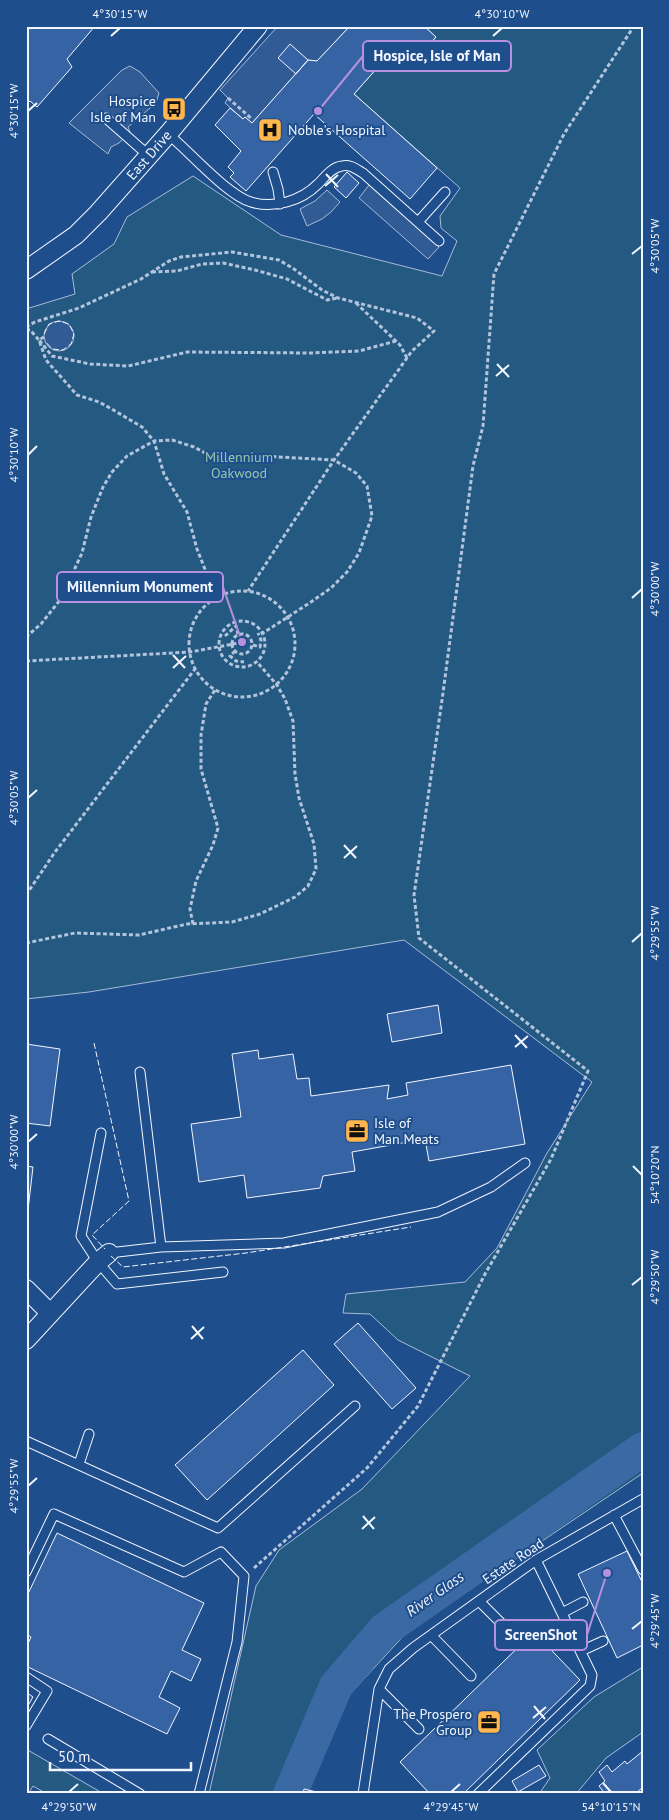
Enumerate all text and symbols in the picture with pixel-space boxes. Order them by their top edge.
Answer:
text: 4°30'15"W [93,6,147,21]
text: 4°30'10"W [475,6,529,21]
callout: Hospice, Isle of Man [363,41,511,71]
text: Hospice, Isle of Man [373,46,501,65]
text: 4°30'15"W [6,84,21,138]
place label: Hospice Isle of Man [90,92,156,126]
bus stop icon: Hospice Isle of Man [161,96,187,122]
hospital icon: Noble's Hospital [257,117,283,143]
place label: Noble's Hospital [288,121,385,139]
street label: East Drive [122,126,176,184]
text: 4°30'05"W [647,219,662,273]
text: 4°30'10"W [6,428,21,482]
park label: Millennium Oakwood [205,448,273,482]
text: 4°30'00"W [647,562,662,616]
callout: Millennium Monument [57,572,223,602]
text: Millennium Monument [67,577,214,596]
text: 4°30'05"W [6,771,21,825]
text: 4°29'55"W [647,906,662,960]
place label: Isle of Man Meats [374,1114,439,1148]
text: 4°30'00"W [6,1115,21,1169]
office icon: Isle of Man Meats [344,1118,370,1144]
text: 54°10'20"N [647,1145,662,1205]
text: 4°29'50"W [647,1250,662,1304]
text: 4°29'55"W [6,1459,21,1513]
street label: Estate Road [479,1534,547,1588]
water label: River Glass [402,1567,467,1620]
text: 4°29'45"W [647,1594,662,1648]
callout: ScreenShot [495,1620,587,1650]
text: ScreenShot [505,1625,578,1644]
place label: The Prospero Group [393,1705,472,1739]
office icon: The Prospero Group [476,1709,502,1735]
scale bar [50,1740,191,1772]
text: 50 m [58,1747,91,1766]
text: 4°29'50"W [42,1799,96,1814]
text: 4°29'45"W [424,1799,478,1814]
text: 54°10'15"N [581,1799,641,1814]

